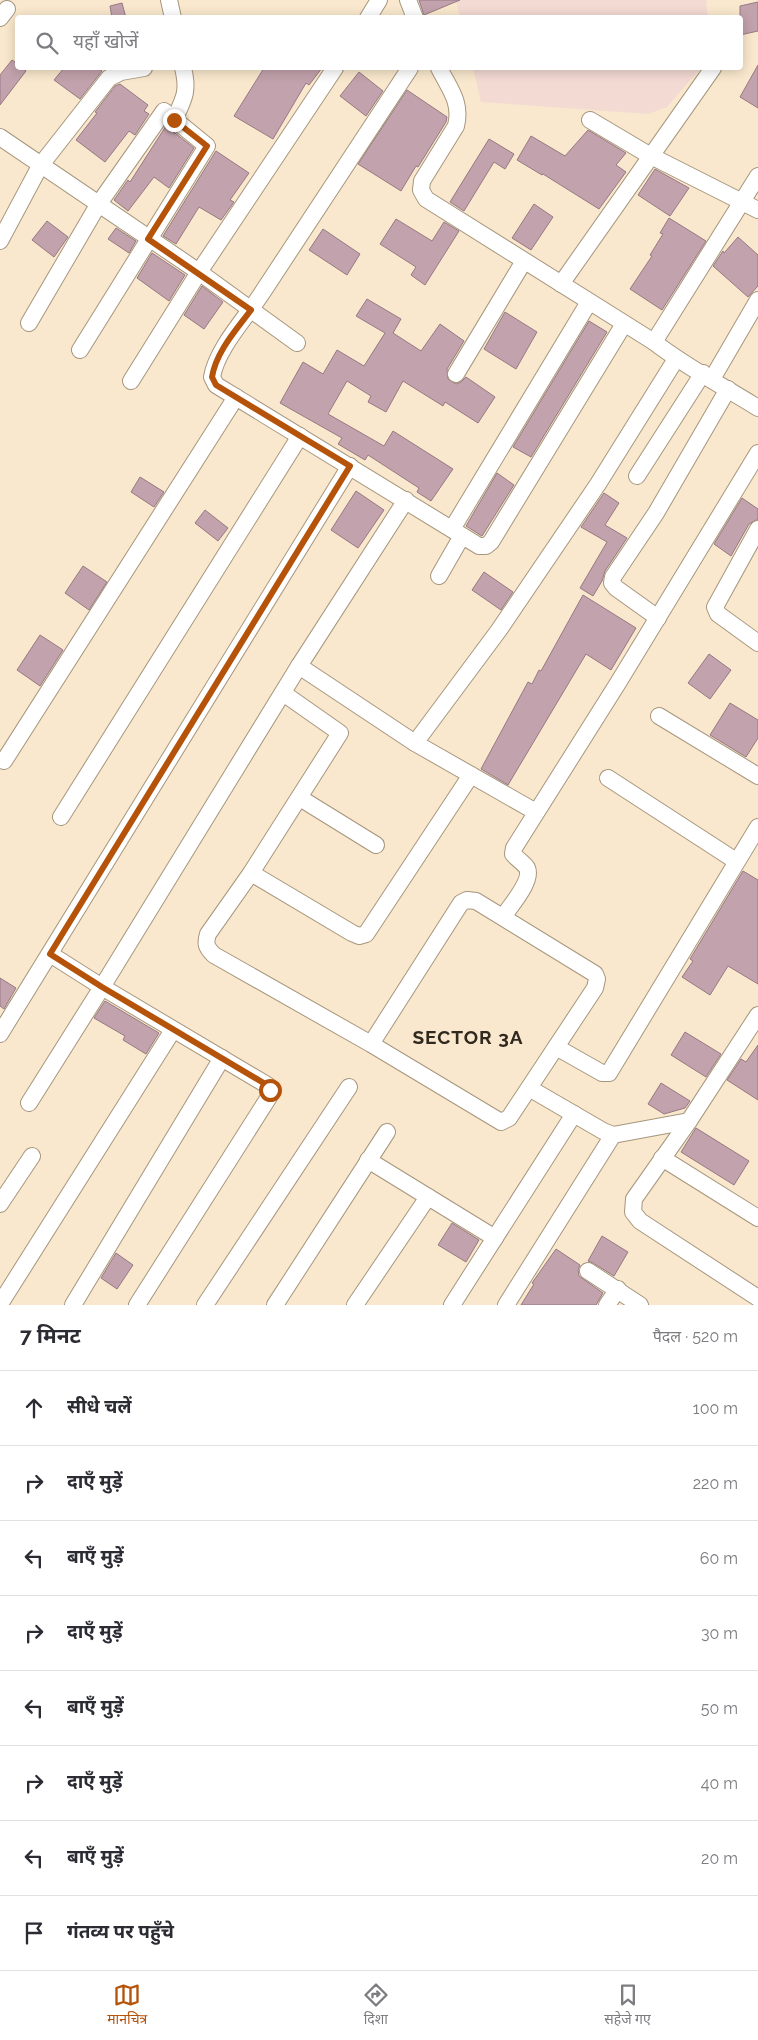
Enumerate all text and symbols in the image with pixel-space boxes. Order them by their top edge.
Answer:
search box [15,15,743,70]
icon: search [33,29,61,57]
text: यहाँ खोजें [73,30,138,52]
route end [163,109,186,132]
district label: SECTOR 3A [412,1026,524,1048]
route start [259,1079,282,1102]
text: 7 मिनट [20,1323,81,1348]
text: पैदल · 520 m [653,1327,738,1346]
icon: ahead [20,1394,48,1422]
text: सीधे चलें [67,1395,131,1417]
text: 100 m [693,1399,738,1418]
icon: right [20,1469,48,1497]
text: दाएँ मुड़ें [67,1470,123,1492]
text: 220 m [693,1474,738,1493]
icon: left [20,1544,48,1572]
text: बाएँ मुड़ें [67,1545,124,1567]
text: 60 m [700,1549,738,1568]
icon: right [20,1619,48,1647]
text: दाएँ मुड़ें [67,1620,123,1642]
text: 30 m [701,1624,738,1643]
icon: left [20,1694,48,1722]
text: बाएँ मुड़ें [67,1695,124,1717]
text: 50 m [701,1699,738,1718]
icon: right [20,1769,48,1797]
text: दाएँ मुड़ें [67,1770,123,1792]
text: 40 m [701,1774,738,1793]
icon: left [20,1844,48,1872]
text: बाएँ मुड़ें [67,1845,124,1867]
text: 20 m [701,1849,738,1868]
icon: arrive [20,1919,48,1947]
text: गंतव्य पर पहुँचे [67,1920,174,1942]
tab: मानचित्र [107,1981,147,2030]
tab: दिशा [362,1981,390,2030]
tab: सहेजे गए [604,1981,651,2030]

